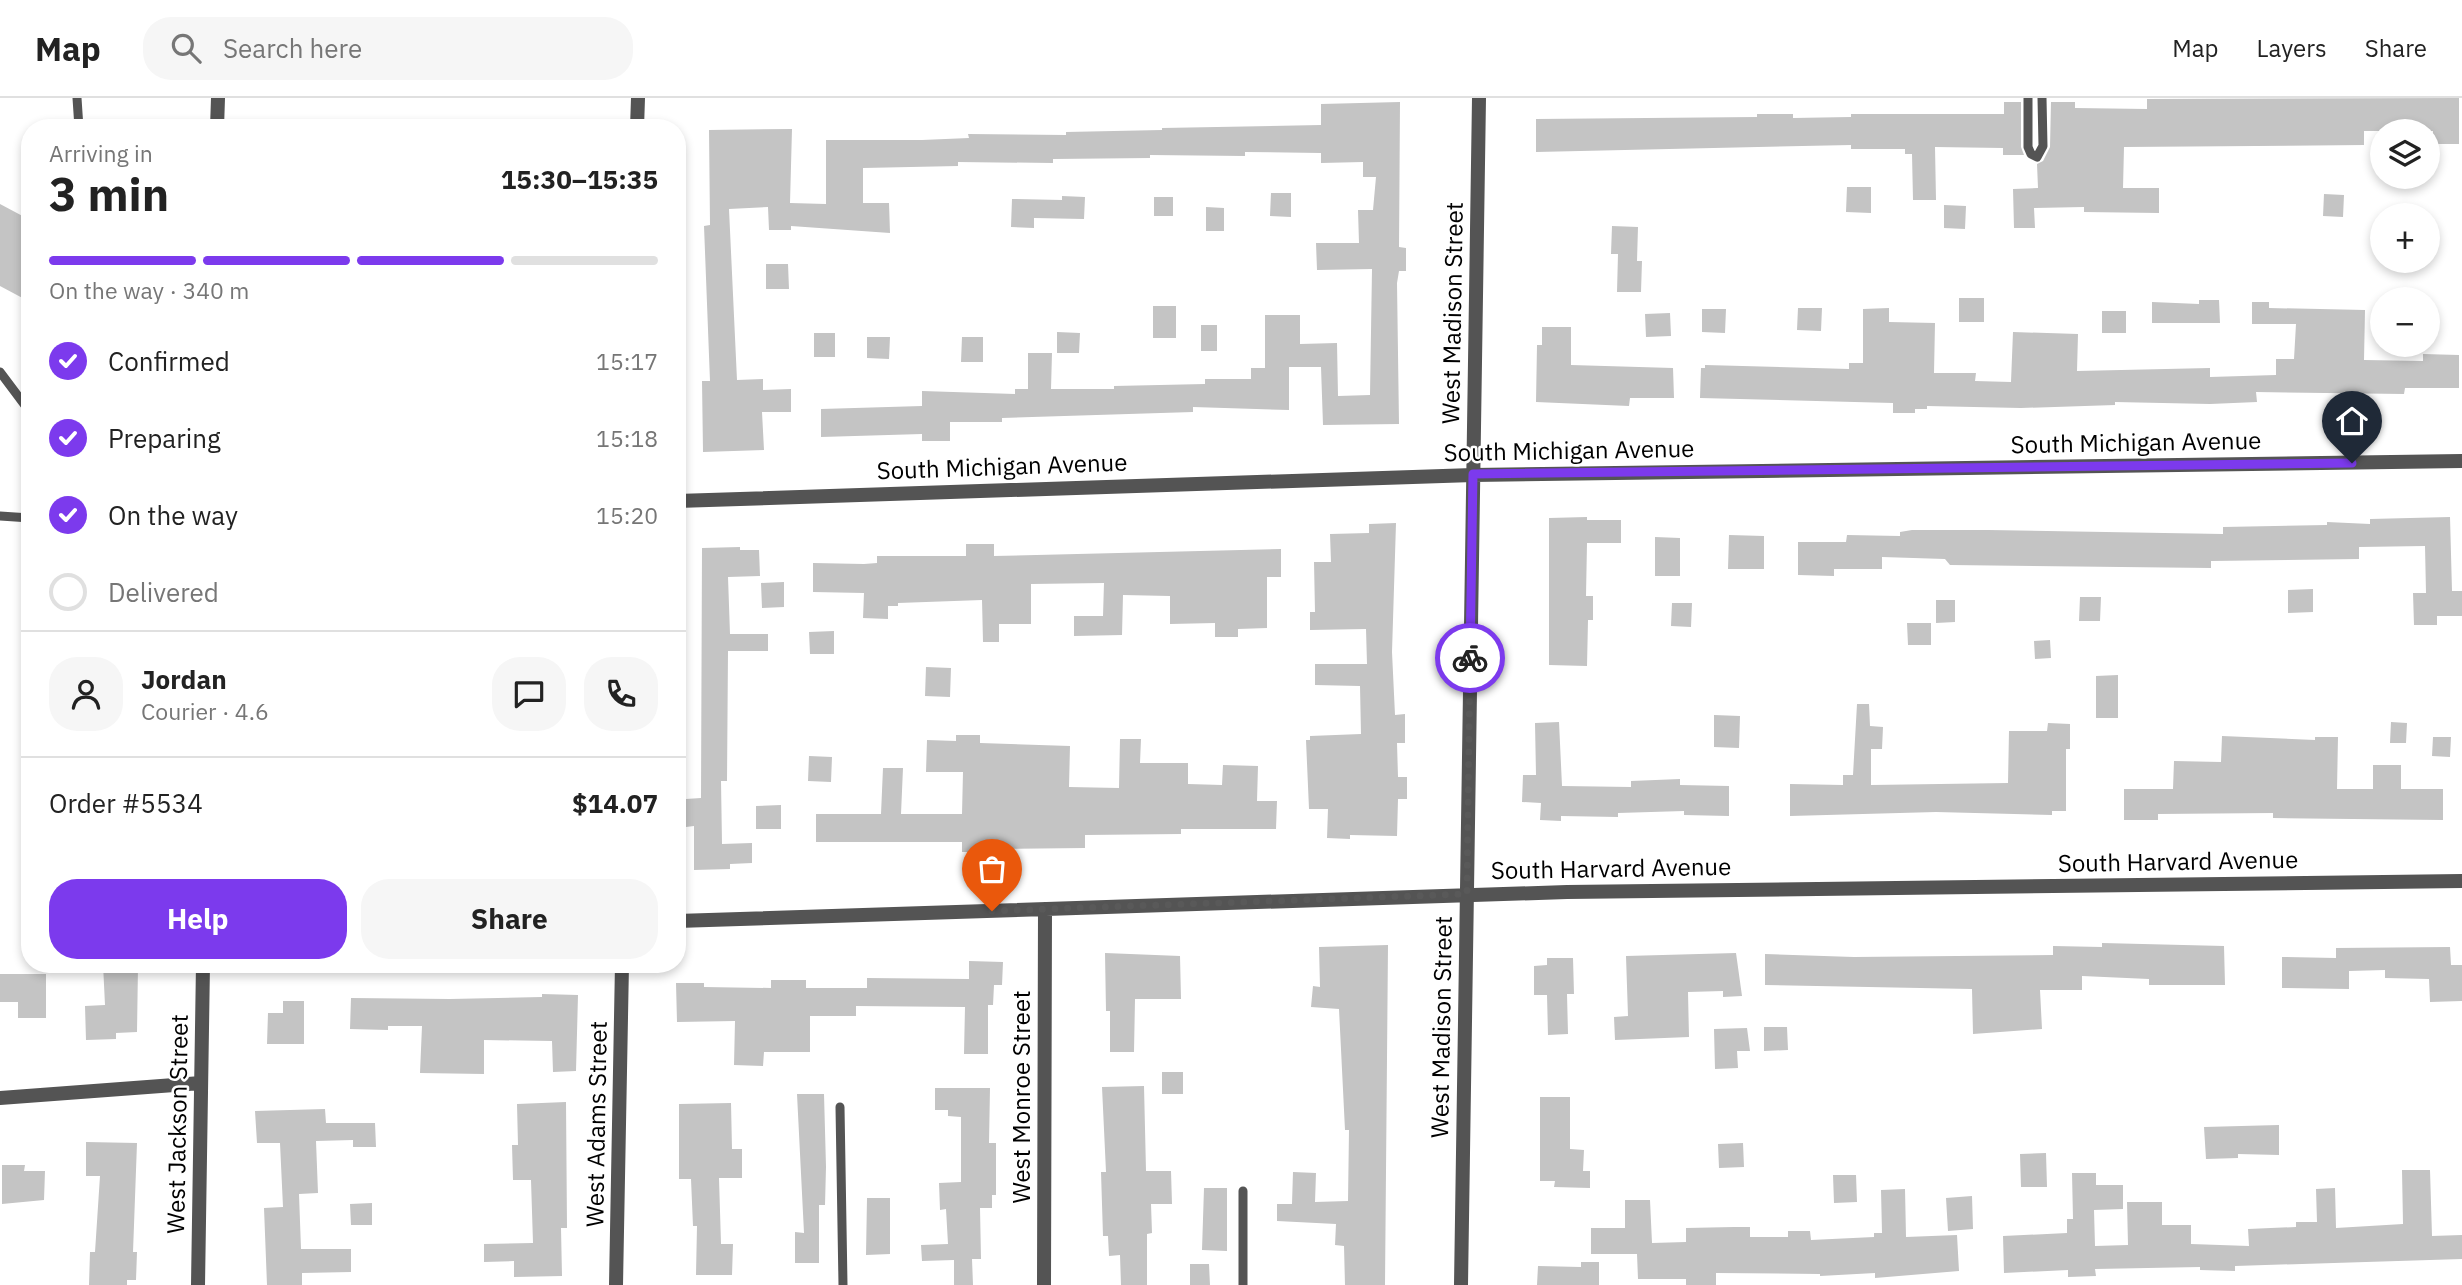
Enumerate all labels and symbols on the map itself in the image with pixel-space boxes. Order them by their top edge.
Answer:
street label: West Madison Street [1434,202,1470,424]
pin [2322,391,2382,463]
street label: South Michigan Avenue [2010,424,2262,460]
street label: South Michigan Avenue [1443,432,1695,468]
street label: South Michigan Avenue [876,446,1128,486]
courier [1435,623,1505,693]
pin [962,839,1022,911]
street label: South Harvard Avenue [2058,843,2298,879]
street label: South Harvard Avenue [1491,850,1731,886]
street label: West Madison Street [1423,916,1459,1138]
street label: West Monroe Street [1005,990,1037,1204]
street label: West Jackson Street [159,1014,195,1234]
street label: West Adams Street [578,1021,614,1227]

